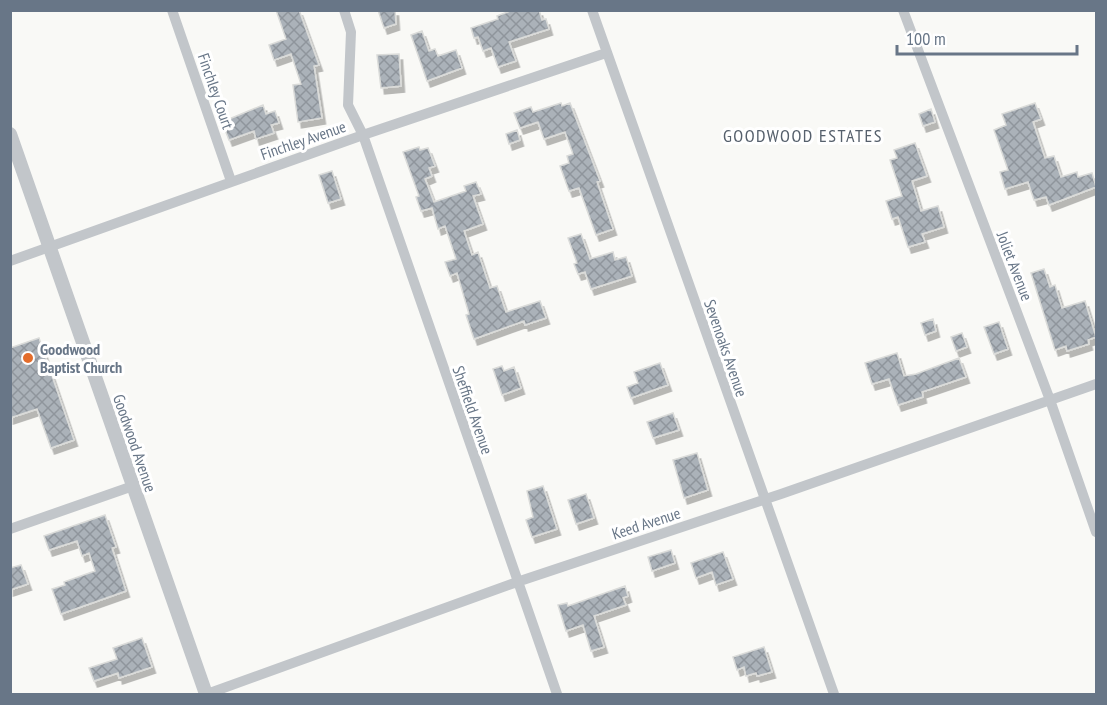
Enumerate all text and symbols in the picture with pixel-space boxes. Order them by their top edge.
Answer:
scale bar [897,18,1077,56]
text: 100 m [906,27,946,50]
street label: Finchley Court [194,51,238,132]
street label: Finchley Avenue [258,116,348,164]
district label: GOODWOOD ESTATES [723,124,883,147]
street label: Joliet Avenue [992,228,1037,303]
street label: Sevenoaks Avenue [700,297,752,399]
place label: Goodwood Baptist Church [40,339,122,377]
marker: Goodwood Baptist Church [21,351,35,365]
street label: Sheffield Avenue [449,363,497,457]
street label: Goodwood Avenue [109,391,161,495]
street label: Keed Avenue [609,503,683,543]

